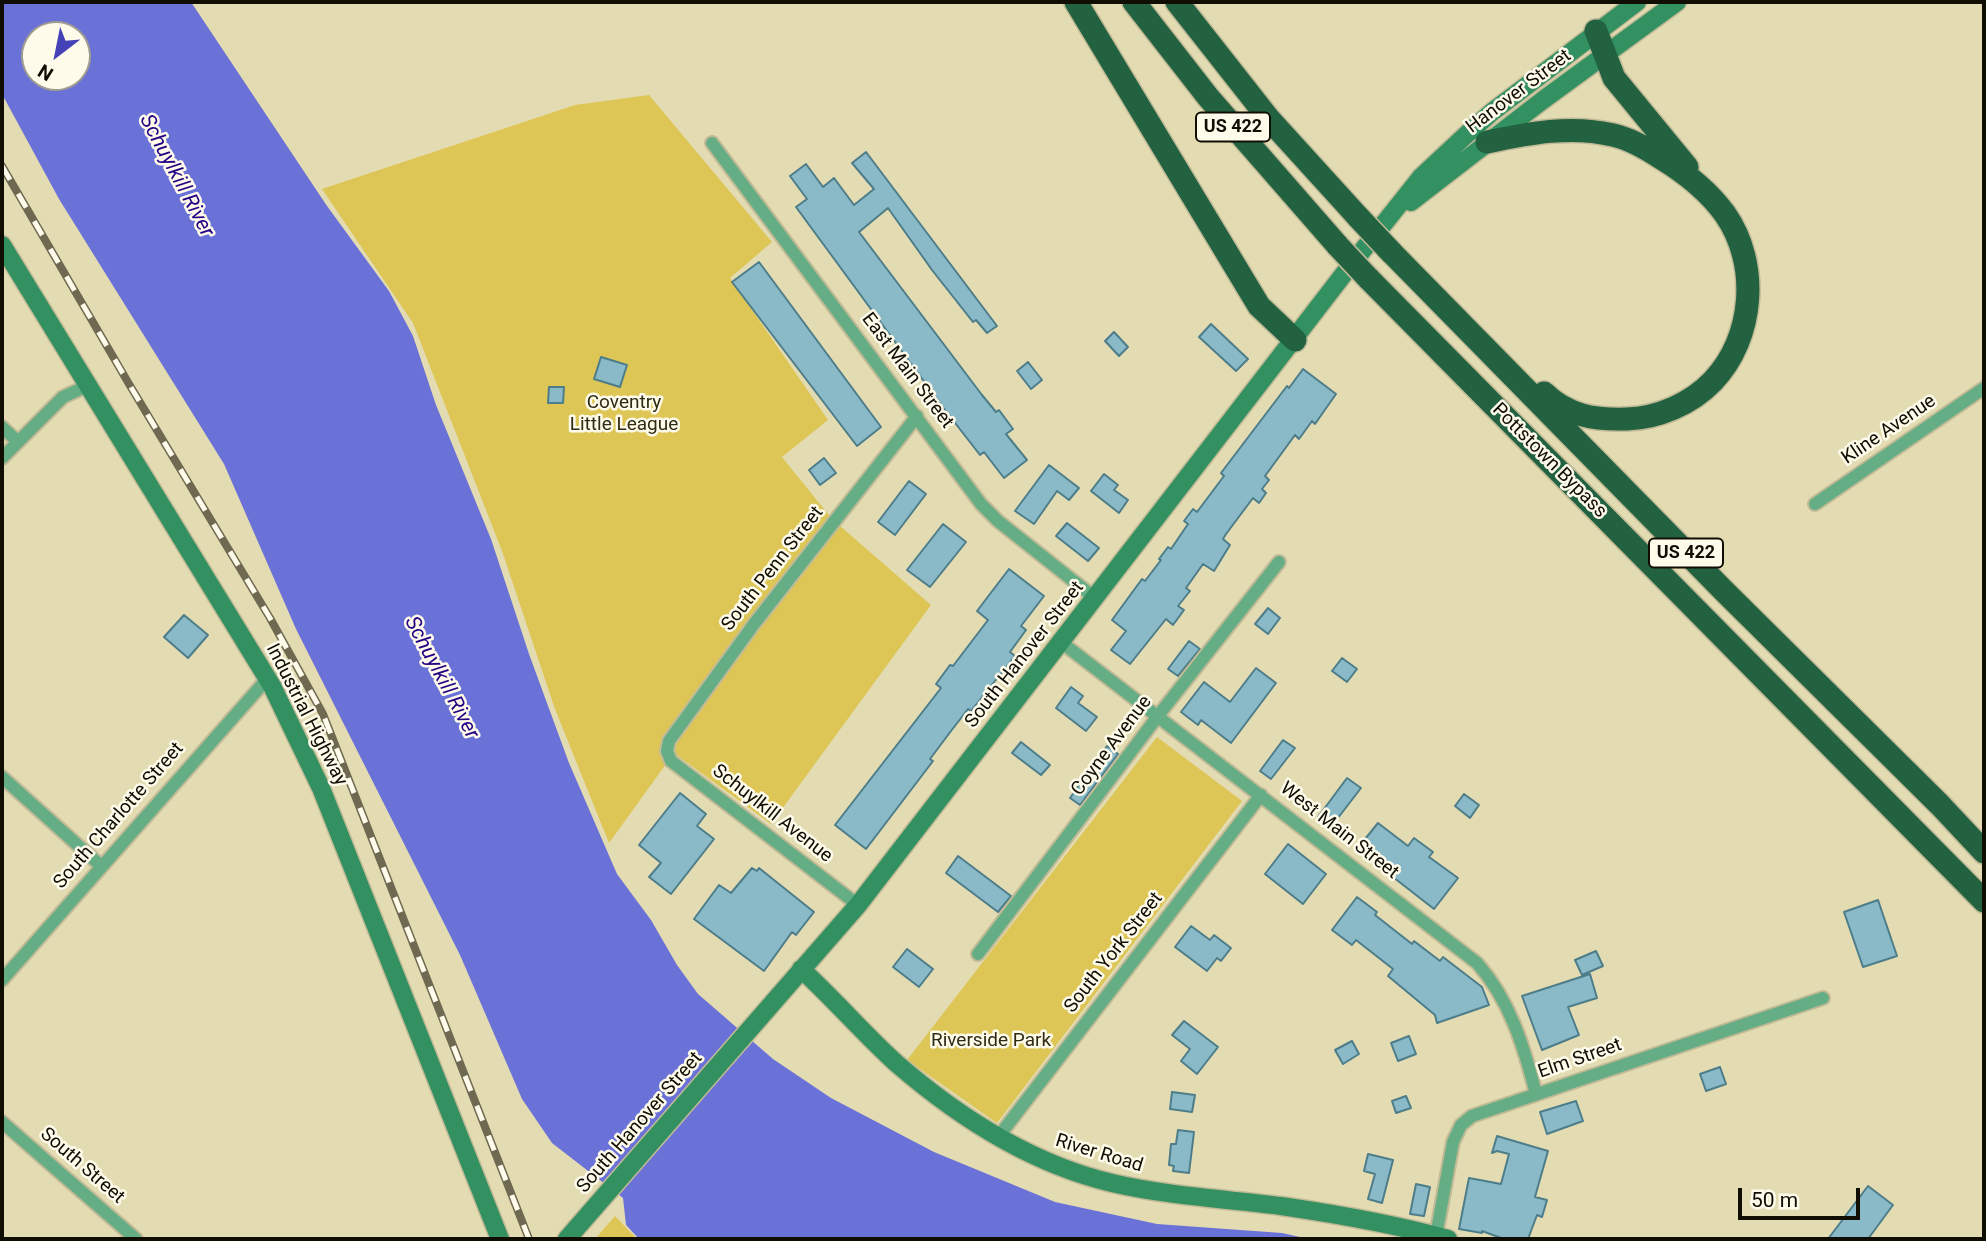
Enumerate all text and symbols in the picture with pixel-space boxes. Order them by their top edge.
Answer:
north arrow [21,21,91,91]
street label: Hanover Street [1462,45,1576,139]
text: N [34,59,57,86]
water label: Schuylkill River [133,110,219,242]
road number: US 422 [1196,112,1270,142]
street label: East Main Street [856,309,958,433]
street label: Kline Avenue [1838,390,1940,470]
park label: Coventry Little League [570,392,678,436]
street label: Pottstown Bypass [1487,399,1611,523]
street label: South Penn Street [717,502,829,636]
road number: US 422 [1649,538,1723,568]
street label: South Hanover Street [961,577,1089,733]
water label: Schuylkill River [398,612,484,744]
street label: Industrial Highway [260,640,352,790]
street label: Coyne Avenue [1067,691,1157,801]
street label: South Charlotte Street [49,738,189,894]
street label: Schuylkill Avenue [707,760,837,868]
street label: West Main Street [1275,778,1403,884]
street label: South York Street [1060,888,1168,1018]
park label: Riverside Park [931,1030,1051,1052]
street label: Elm Street [1535,1034,1625,1084]
street label: South Hanover Street [573,1048,707,1198]
street label: South Street [35,1123,129,1209]
street label: River Road [1053,1130,1145,1178]
scale bar [1741,1174,1864,1218]
text: 50 m [1751,1188,1798,1212]

